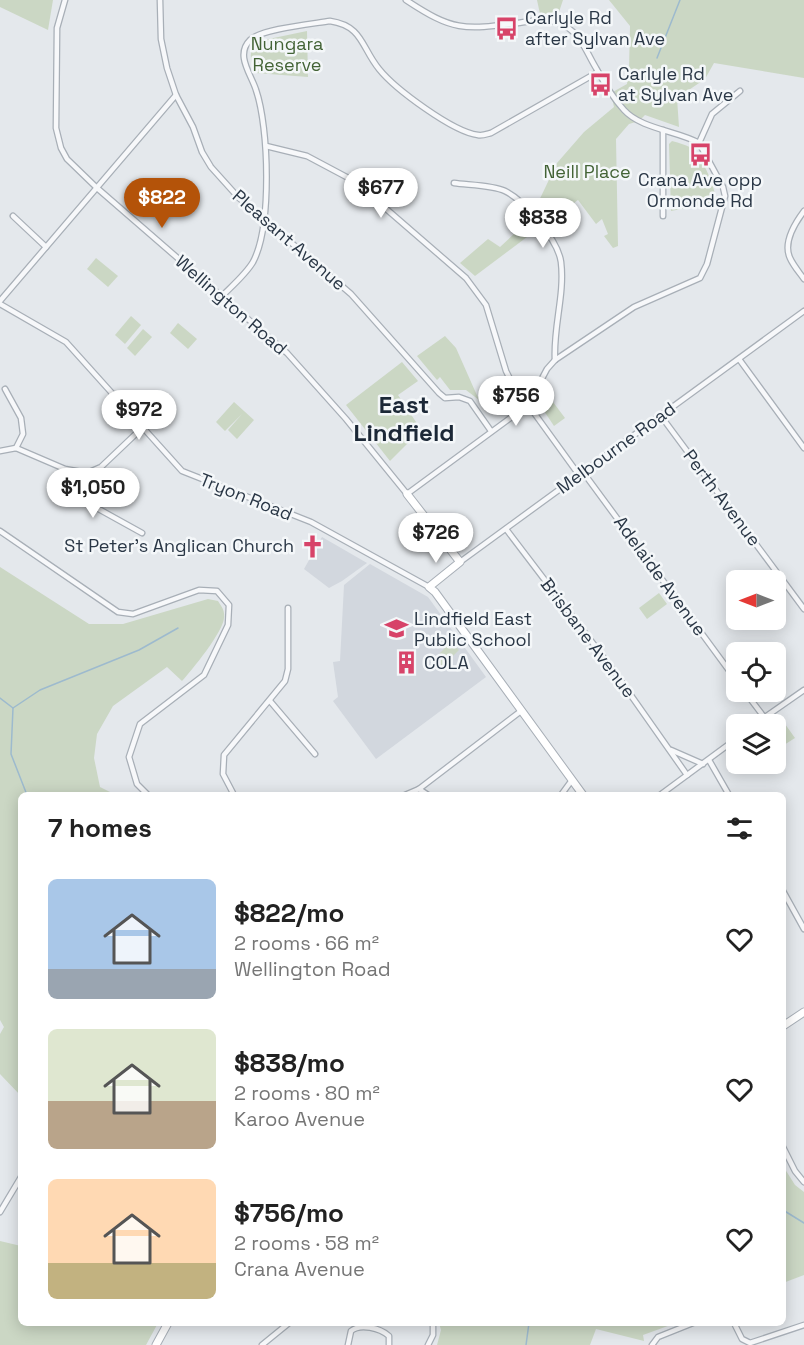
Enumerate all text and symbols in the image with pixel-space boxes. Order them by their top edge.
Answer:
place label: Carlyle Rd after Sylvan Ave [525,6,665,50]
bus stop icon: Carlyle Rd after Sylvan Ave [494,15,520,41]
park label: Nungara Reserve [251,32,323,76]
place label: Carlyle Rd at Sylvan Ave [618,62,733,106]
bus stop icon: Carlyle Rd at Sylvan Ave [587,71,613,97]
bus stop icon: Crana Ave opp Ormonde Rd [687,141,713,167]
park label: Neill Place [543,160,631,183]
pin: $677 [345,168,417,219]
place label: Crana Ave opp Ormonde Rd [638,168,762,212]
text: $677 [358,174,404,200]
pin: $822 [126,178,198,229]
text: $822 [138,184,186,210]
street label: Pleasant Avenue [228,184,351,295]
pin: $838 [507,198,579,249]
text: $838 [519,204,567,230]
street label: Wellington Road [171,250,292,360]
pin: $756 [480,376,552,427]
text: $756 [492,382,540,408]
district label: East Lindfield [353,389,455,448]
pin: $972 [103,390,175,441]
text: $972 [116,396,162,422]
street label: Melbourne Road [552,397,680,499]
street label: Perth Avenue [679,445,766,551]
pin: $1,050 [44,468,142,519]
street label: Tryon Road [196,468,296,526]
text: $1,050 [61,474,125,500]
street label: Adelaide Avenue [609,511,712,640]
pin: $726 [400,513,472,564]
text: $726 [412,519,460,545]
church icon: St Peter's Anglican Church [299,533,325,559]
place label: St Peter's Anglican Church [64,534,294,557]
north arrow [726,570,786,630]
map controls [726,570,786,774]
street label: Brisbane Avenue [536,573,641,702]
place label: Lindfield East Public School [414,607,532,651]
school or university icon: Lindfield East Public School [383,616,409,642]
button: locate [726,642,786,702]
building icon: COLA [393,650,419,676]
place label: COLA [424,651,469,674]
button: layers [726,714,786,774]
text: 7 homes [48,811,152,845]
icon: filters [723,812,756,845]
text: $822/mo [234,896,344,930]
icon: home [96,903,168,975]
icon: heart [723,923,756,956]
text: 2 rooms · 66 m² [234,930,379,956]
text: Wellington Road [234,956,391,982]
text: $838/mo [234,1046,345,1080]
icon: home [96,1053,168,1125]
icon: heart [723,1073,756,1106]
text: 2 rooms · 80 m² [234,1080,380,1106]
text: Karoo Avenue [234,1106,365,1132]
text: $756/mo [234,1196,344,1230]
icon: home [96,1203,168,1275]
icon: heart [723,1223,756,1256]
text: 2 rooms · 58 m² [234,1230,379,1256]
text: Crana Avenue [234,1256,365,1282]

